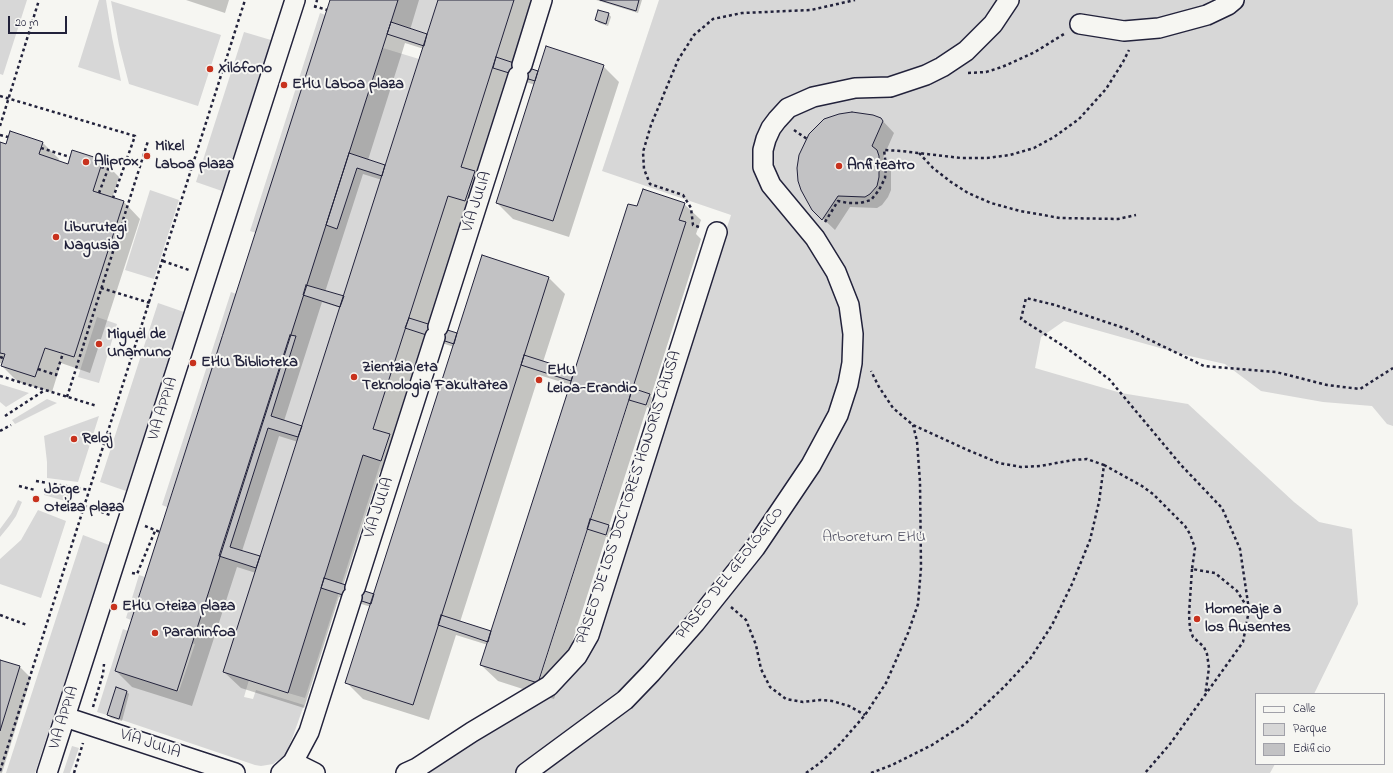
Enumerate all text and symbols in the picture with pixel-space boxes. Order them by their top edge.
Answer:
scale bar [10,8,69,34]
text: 20 m [15,14,38,32]
place label: Xilófono [218,59,272,79]
marker: Xilófono [205,64,215,74]
place label: EHU Laboa plaza [292,75,404,95]
marker: EHU Laboa plaza [279,80,289,90]
place label: Mikel Laboa plaza [155,137,234,175]
marker: Mikel Laboa plaza [142,151,152,161]
place label: Aliprox [94,152,139,172]
place label: Anfiteatro [847,156,915,176]
marker: Aliprox [81,157,91,167]
marker: Anfiteatro [834,161,844,171]
street label: VÍA JULIA [459,169,497,235]
place label: Liburutegi Nagusia [64,218,127,256]
marker: Liburutegi Nagusia [51,232,61,242]
place label: Miguel de Unamuno [107,325,171,363]
marker: Miguel de Unamuno [94,339,104,349]
street label: PASEO DE LOS DOCTORES HONORIS CAUSA [573,349,687,647]
place label: EHU Biblioteka [201,353,298,373]
marker: EHU Biblioteka [188,358,198,368]
place label: Zientzia eta Teknologia Fakultatea [362,358,508,396]
place label: EHU Leioa-Erandio [547,361,637,399]
marker: Zientzia eta Teknologia Fakultatea [349,372,359,382]
street label: VIA APPIA [145,375,183,443]
marker: EHU Leioa-Erandio [534,375,544,385]
place label: Reloj [82,429,112,449]
marker: Reloj [69,434,79,444]
street label: VÍA JULIA [361,475,399,541]
place label: Jorge Oteiza plaza [44,480,124,518]
marker: Jorge Oteiza plaza [31,494,41,504]
street label: PASEO DEL GEOLÓGICO [673,504,789,644]
park label: Arboretum EHU [822,528,926,548]
place label: EHU Oteiza plaza [122,597,235,617]
place label: Homenaje a los Ausentes [1205,600,1291,638]
marker: EHU Oteiza plaza [109,602,119,612]
marker: Homenaje a los Ausentes [1192,614,1202,624]
place label: Paraninfoa [163,623,236,643]
marker: Paraninfoa [150,628,160,638]
street label: VIA APPIA [46,684,84,752]
legend [1255,693,1385,765]
text: Calle [1293,700,1315,718]
text: Parque [1293,720,1327,738]
street label: VÍA JULIA [117,726,183,764]
text: Edificio [1293,740,1331,758]

